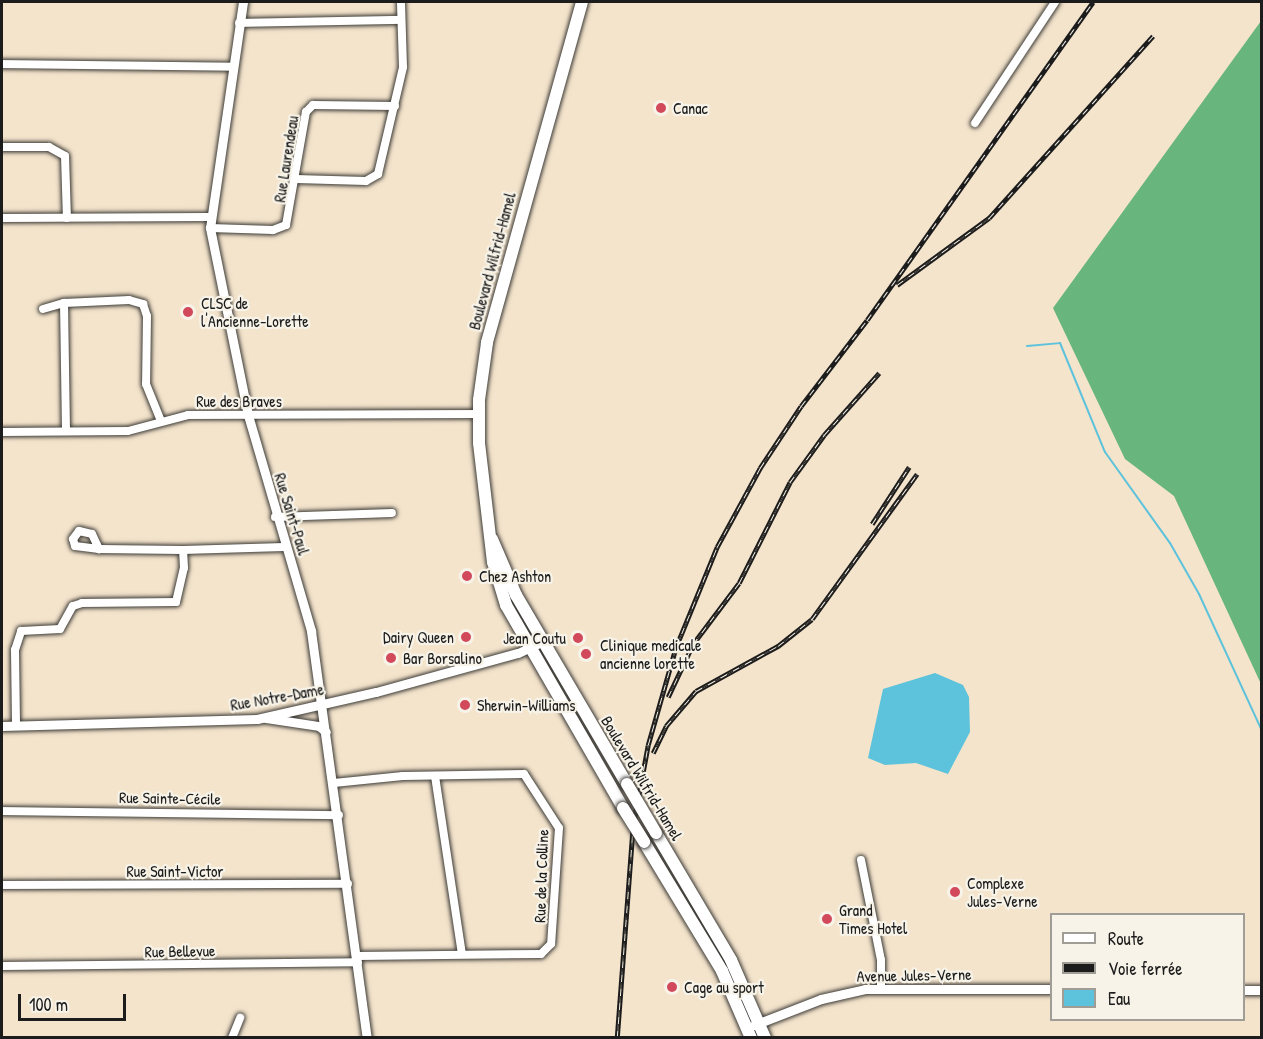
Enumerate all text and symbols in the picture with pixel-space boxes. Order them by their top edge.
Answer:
place label: Canac [673,98,708,118]
marker: Canac [654,101,668,115]
street label: Rue Laurendeau [270,114,302,204]
street label: Boulevard Wilfrid-Hamel [464,190,520,332]
place label: CLSC de l'Ancienne-Lorette [201,293,309,331]
marker: CLSC de l'Ancienne-Lorette [179,303,197,321]
street label: Rue des Braves [196,391,282,411]
street label: Rue Saint-Paul [270,471,314,557]
place label: Chez Ashton [479,566,551,586]
marker: Chez Ashton [460,569,474,583]
place label: Dairy Queen [383,627,454,647]
place label: Jean Coutu [503,628,566,648]
marker: Dairy Queen [459,630,473,644]
marker: Jean Coutu [571,631,585,645]
place label: Clinique medicale ancienne lorette [600,635,701,673]
marker: Clinique medicale ancienne lorette [577,645,595,663]
place label: Bar Borsalino [403,648,482,668]
marker: Bar Borsalino [384,651,398,665]
street label: Rue Notre-Dame [229,679,325,715]
place label: Sherwin-Williams [477,695,576,715]
marker: Sherwin-Williams [458,698,472,712]
street label: Boulevard Wilfrid-Hamel [597,712,687,844]
street label: Rue Sainte-Cécile [119,788,221,808]
street label: Rue de la Colline [530,829,552,923]
street label: Rue Saint-Victor [126,861,224,881]
place label: Complexe Jules-Verne [967,873,1038,911]
marker: Complexe Jules-Verne [948,885,962,899]
place label: Grand Times Hotel [839,900,907,938]
marker: Grand Times Hotel [820,912,834,926]
legend [1050,913,1245,1021]
text: Route [1108,926,1144,951]
street label: Rue Bellevue [145,941,215,961]
text: Voie ferrée [1108,956,1183,981]
street label: Avenue Jules-Verne [856,964,972,986]
place label: Cage au sport [684,977,764,997]
marker: Cage au sport [665,980,679,994]
scale bar [21,982,129,1020]
text: Eau [1108,986,1130,1011]
text: 100 m [29,992,68,1017]

